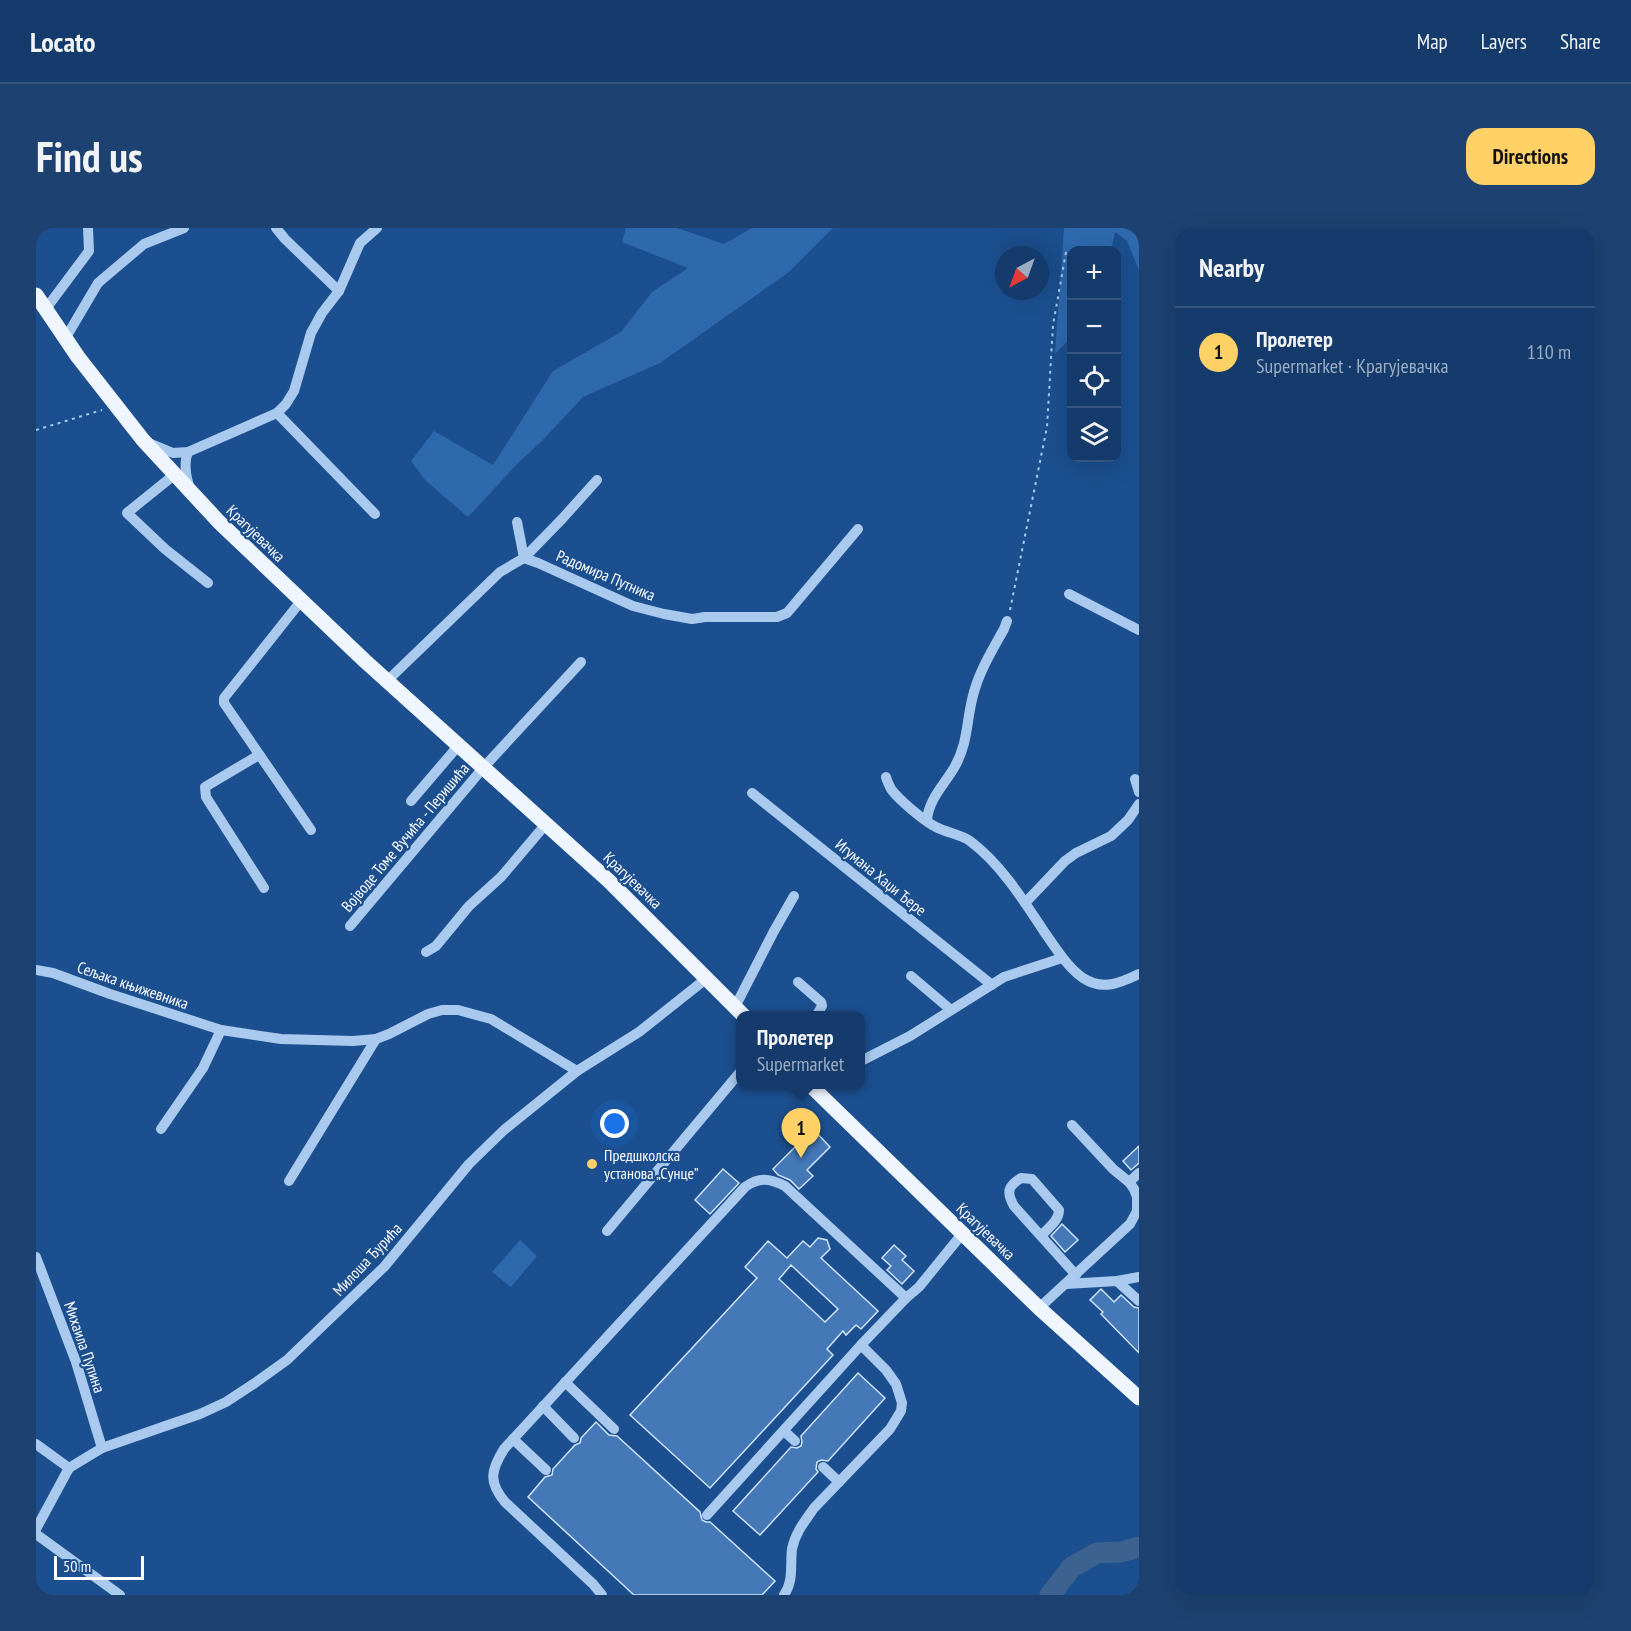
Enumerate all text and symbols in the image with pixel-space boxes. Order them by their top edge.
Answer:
text: Locato [30,23,96,60]
text: Map [1417,28,1448,55]
text: Layers [1481,28,1527,55]
text: Share [1560,28,1601,55]
button: Directions [1466,128,1595,185]
text: Find us [36,129,143,184]
north arrow [995,246,1049,300]
map controls [1067,246,1121,462]
button: + [1067,246,1121,300]
text: Nearby [1199,251,1264,284]
button: − [1067,300,1121,354]
text: Пролетер [1256,325,1333,353]
text: 1 [1214,339,1223,365]
text: 110 m [1527,339,1571,365]
text: Supermarket · Крагујевачка [1256,353,1449,379]
button: locate [1067,354,1121,408]
button: layers [1067,408,1121,462]
street label: Крагујевачка [222,500,290,566]
street label: Радомира Путника [554,545,658,605]
street label: Војводе Томе Вучића - Перишића [337,758,473,916]
street label: Игумана Хаџи Ђере [831,834,931,920]
street label: Крагујевачка [599,847,667,913]
street label: Сељака књижевника [75,957,191,1013]
popup [736,1011,865,1089]
text: Пролетер [757,1023,834,1051]
text: Supermarket [757,1051,844,1077]
pin: 1 [782,1108,820,1158]
your location [600,1109,629,1138]
place label: Предшколска установа „Сунце” [604,1145,699,1183]
marker: Предшколска установа „Сунце” [585,1157,599,1171]
street label: Крагујевачка [952,1198,1020,1264]
street label: Милоша Ђурића [328,1218,406,1300]
street label: Михаила Пупина [60,1299,110,1395]
scale bar [54,1553,144,1580]
text: 50 m [63,1556,91,1576]

